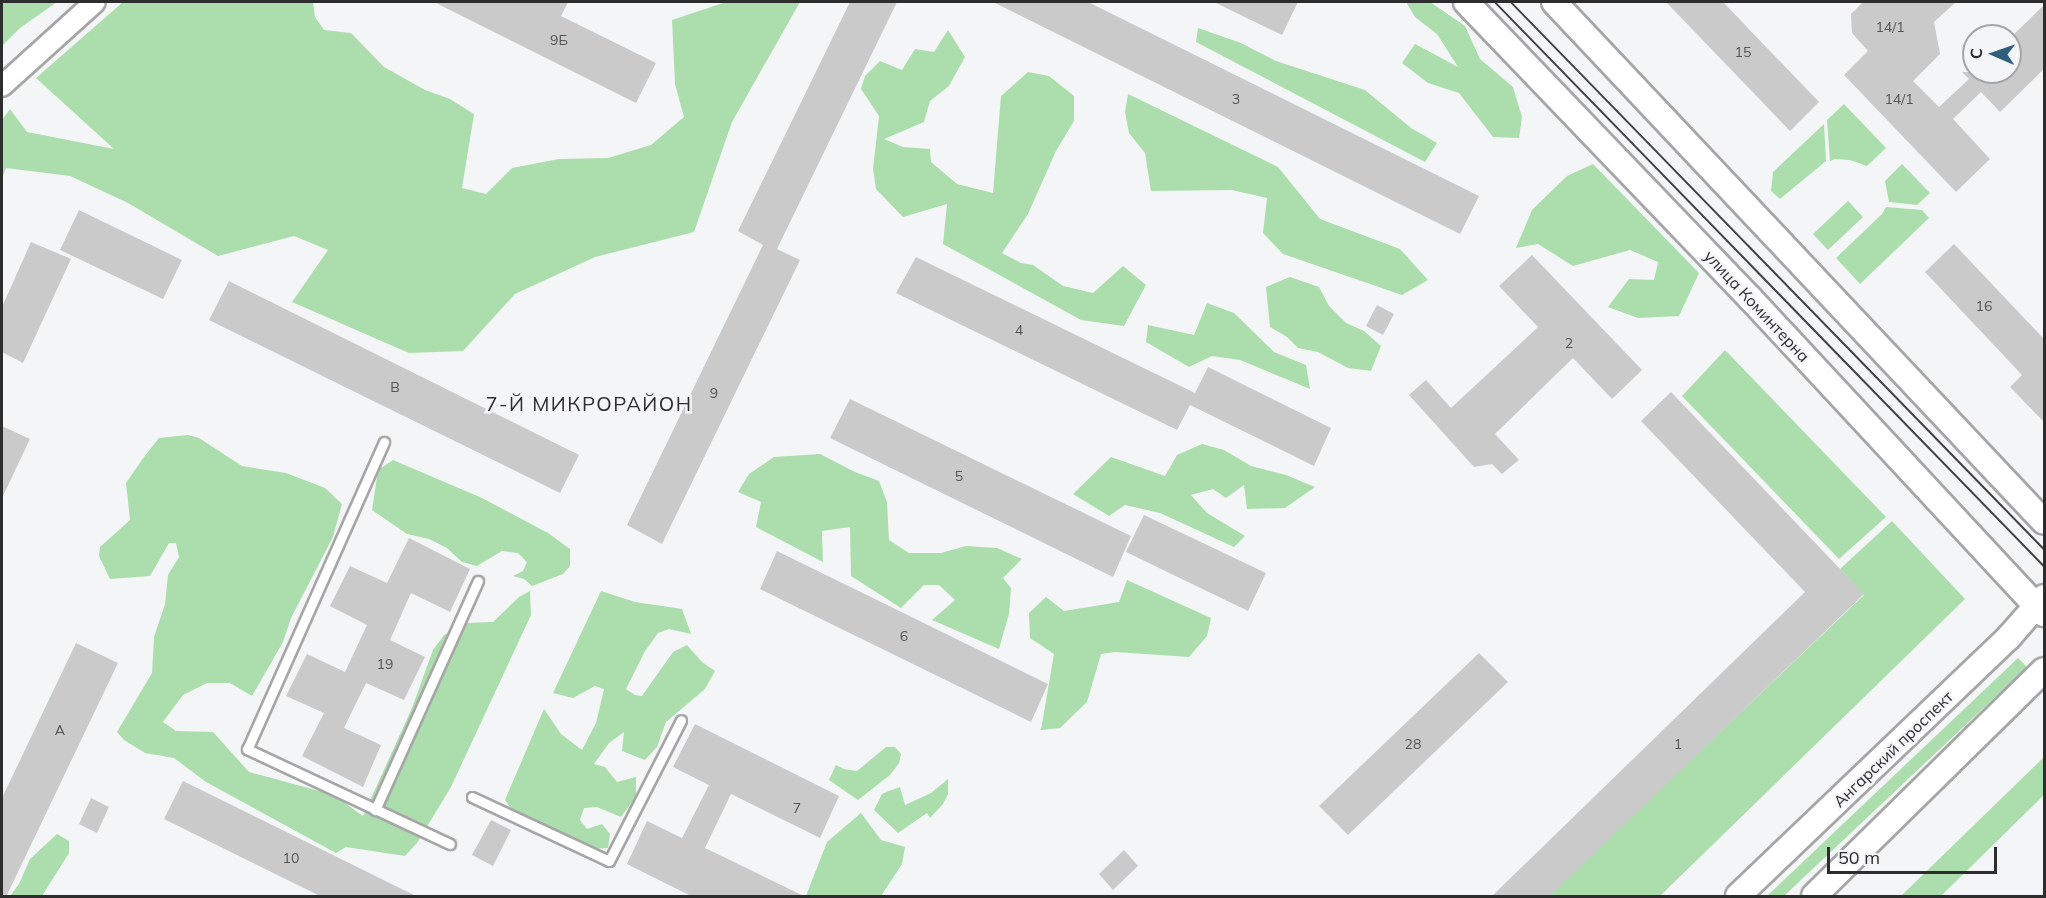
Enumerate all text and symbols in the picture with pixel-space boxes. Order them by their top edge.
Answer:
house number: 14/1 [1875,19,1905,35]
north arrow [1962,24,2022,84]
house number: 9Б [550,32,568,48]
house number: 15 [1735,44,1751,60]
text: С [1966,48,1986,59]
house number: 3 [1232,91,1240,107]
house number: 14/1 [1884,91,1914,107]
street label: улица Коминтерна [1700,246,1814,366]
house number: 16 [1976,298,1992,314]
house number: 4 [1015,322,1023,338]
house number: 2 [1565,335,1573,351]
house number: В [390,379,400,395]
house number: 9 [710,385,718,401]
district label: 7-Й МИКРОРАЙОН [485,391,693,415]
house number: 5 [955,468,963,484]
house number: 6 [900,628,908,644]
house number: 19 [377,656,393,672]
street label: Ангарский проспект [1829,687,1957,811]
house number: А [55,722,65,738]
house number: 28 [1405,736,1421,752]
house number: 1 [1674,736,1682,752]
house number: 7 [793,800,801,816]
scale bar [1830,835,2000,873]
text: 50 m [1838,846,1880,869]
house number: 10 [283,850,299,866]

